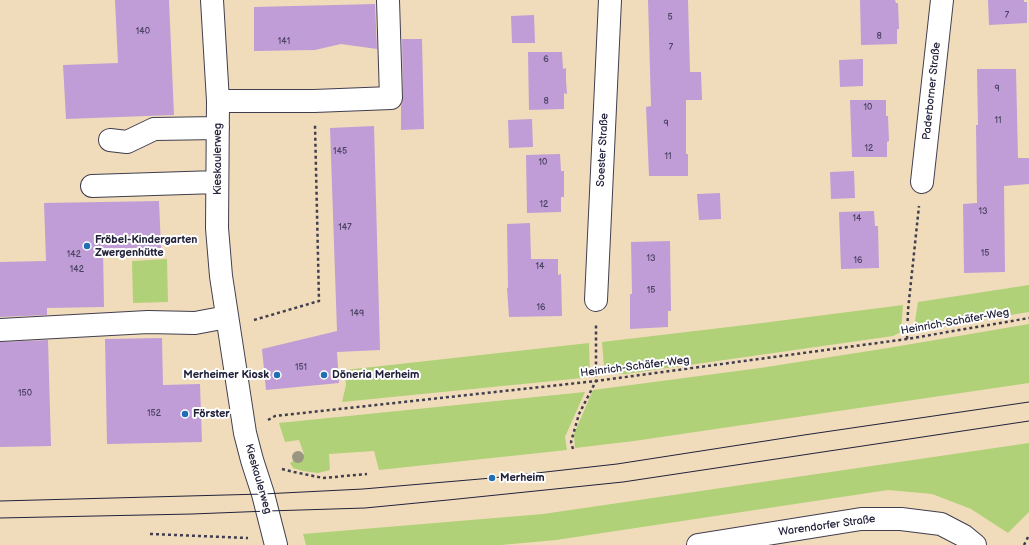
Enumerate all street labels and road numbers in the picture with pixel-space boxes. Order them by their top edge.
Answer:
street label: Paderborner Straße [920,41,944,141]
street label: Soester Straße [594,113,612,187]
street label: Kieskaulerweg [211,123,225,195]
street label: Heinrich-Schäfer-Weg [900,306,1010,338]
street label: Heinrich-Schäfer-Weg [580,354,690,380]
street label: Kieskaulerweg [242,442,274,516]
street label: Warendorfer Straße [778,513,876,539]

